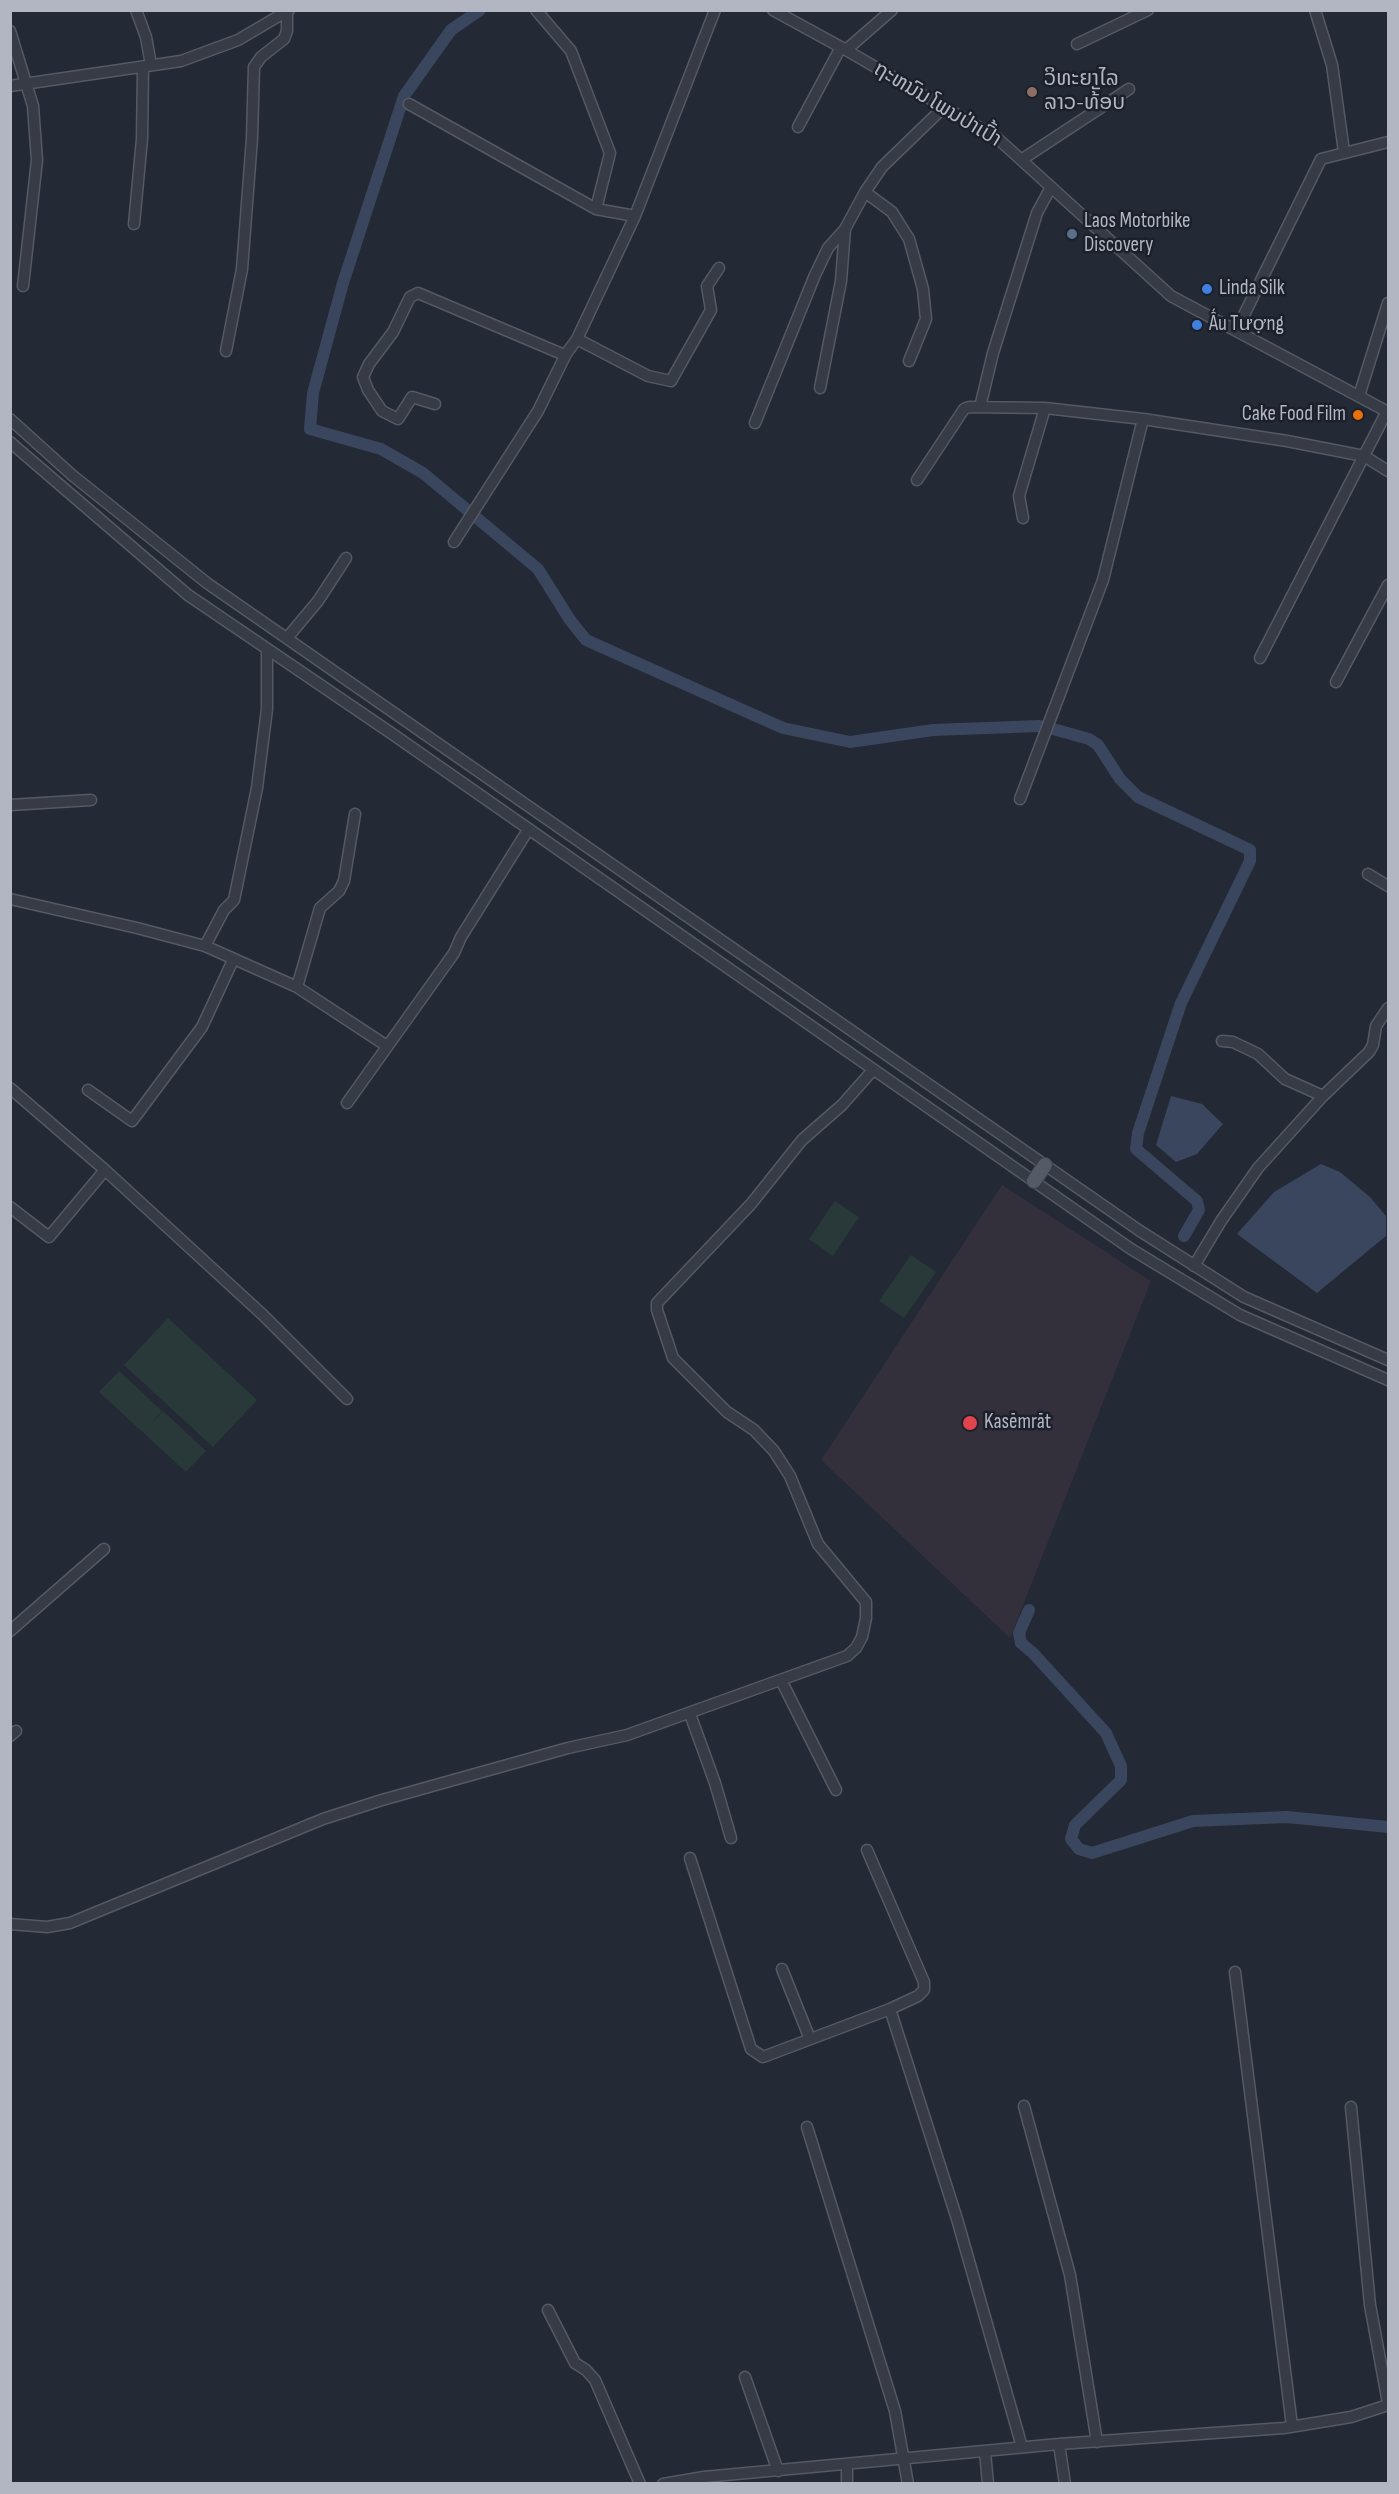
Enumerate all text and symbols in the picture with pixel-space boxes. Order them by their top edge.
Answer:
street label: ຖະຫນົນ ໂພນປ່າເປົ້າ [868,57,1006,153]
place label: ວິທະຍາໄລ ລາວ-ທ້ັອບ [1044,67,1125,117]
marker: ວິທະຍາໄລ ລາວ-ທ້ັອບ [1025,85,1039,99]
place label: Laos Motorbike Discovery [1084,209,1190,259]
marker: Laos Motorbike Discovery [1065,227,1079,241]
place label: Linda Silk [1219,276,1285,302]
marker: Linda Silk [1200,282,1214,296]
place label: Ấu Tượng [1209,312,1284,338]
marker: Ấu Tượng [1190,318,1204,332]
place label: Cake Food Film [1242,402,1346,428]
marker: Cake Food Film [1351,408,1365,422]
place label: Kasēmrāt [984,1410,1051,1436]
marker: Kasēmrāt [961,1414,979,1432]

